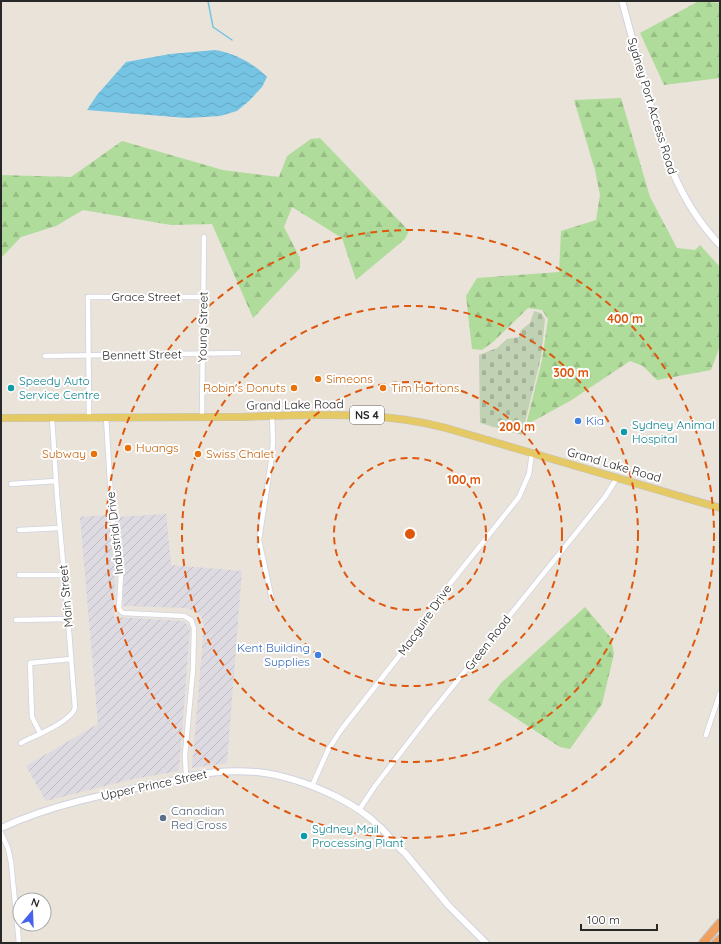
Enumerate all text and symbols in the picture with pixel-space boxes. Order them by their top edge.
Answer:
street label: Sydney Port Access Road [625,36,680,176]
street label: Grace Street [111,289,181,304]
street label: Young Street [194,291,211,363]
text: 400 m [607,311,643,326]
street label: Bennett Street [102,346,182,363]
text: 300 m [553,365,589,380]
place label: Simeons [326,371,373,386]
place label: Speedy Auto Service Centre [19,373,100,402]
marker: Simeons [313,374,323,384]
place label: Robin's Donuts [203,380,286,395]
place label: Tim Hortons [391,380,460,395]
marker: Speedy Auto Service Centre [6,383,16,393]
marker: Robin's Donuts [289,383,299,393]
marker: Tim Hortons [378,383,388,393]
street label: Grand Lake Road [246,396,344,413]
road number: NS 4 [350,406,384,424]
place label: Kia [586,413,604,428]
marker: Kia [573,416,583,426]
place label: Sydney Animal Hospital [632,417,715,446]
text: 200 m [499,419,535,434]
marker: Sydney Animal Hospital [619,427,629,437]
place label: Huangs [136,440,179,455]
marker: Huangs [123,443,133,453]
street label: Grand Lake Road [565,444,663,485]
place label: Subway [42,446,86,461]
place label: Swiss Chalet [206,446,274,461]
marker: Subway [89,449,99,459]
marker: Swiss Chalet [193,449,203,459]
text: 100 m [447,472,481,487]
street label: Industrial Drive [103,491,126,575]
centre of rings [403,527,417,541]
street label: Main Street [55,564,76,628]
street label: Macguire Drive [394,581,455,658]
street label: Green Road [461,612,514,673]
place label: Kent Building Supplies [237,640,310,669]
marker: Kent Building Supplies [313,650,323,660]
street label: Upper Prince Street [99,766,208,803]
place label: Canadian Red Cross [171,803,227,832]
marker: Canadian Red Cross [158,813,168,823]
place label: Sydney Mail Processing Plant [312,821,403,850]
marker: Sydney Mail Processing Plant [299,831,309,841]
north arrow [12,892,52,932]
text: N [29,895,41,910]
scale bar [581,906,657,932]
text: 100 m [587,912,620,927]

